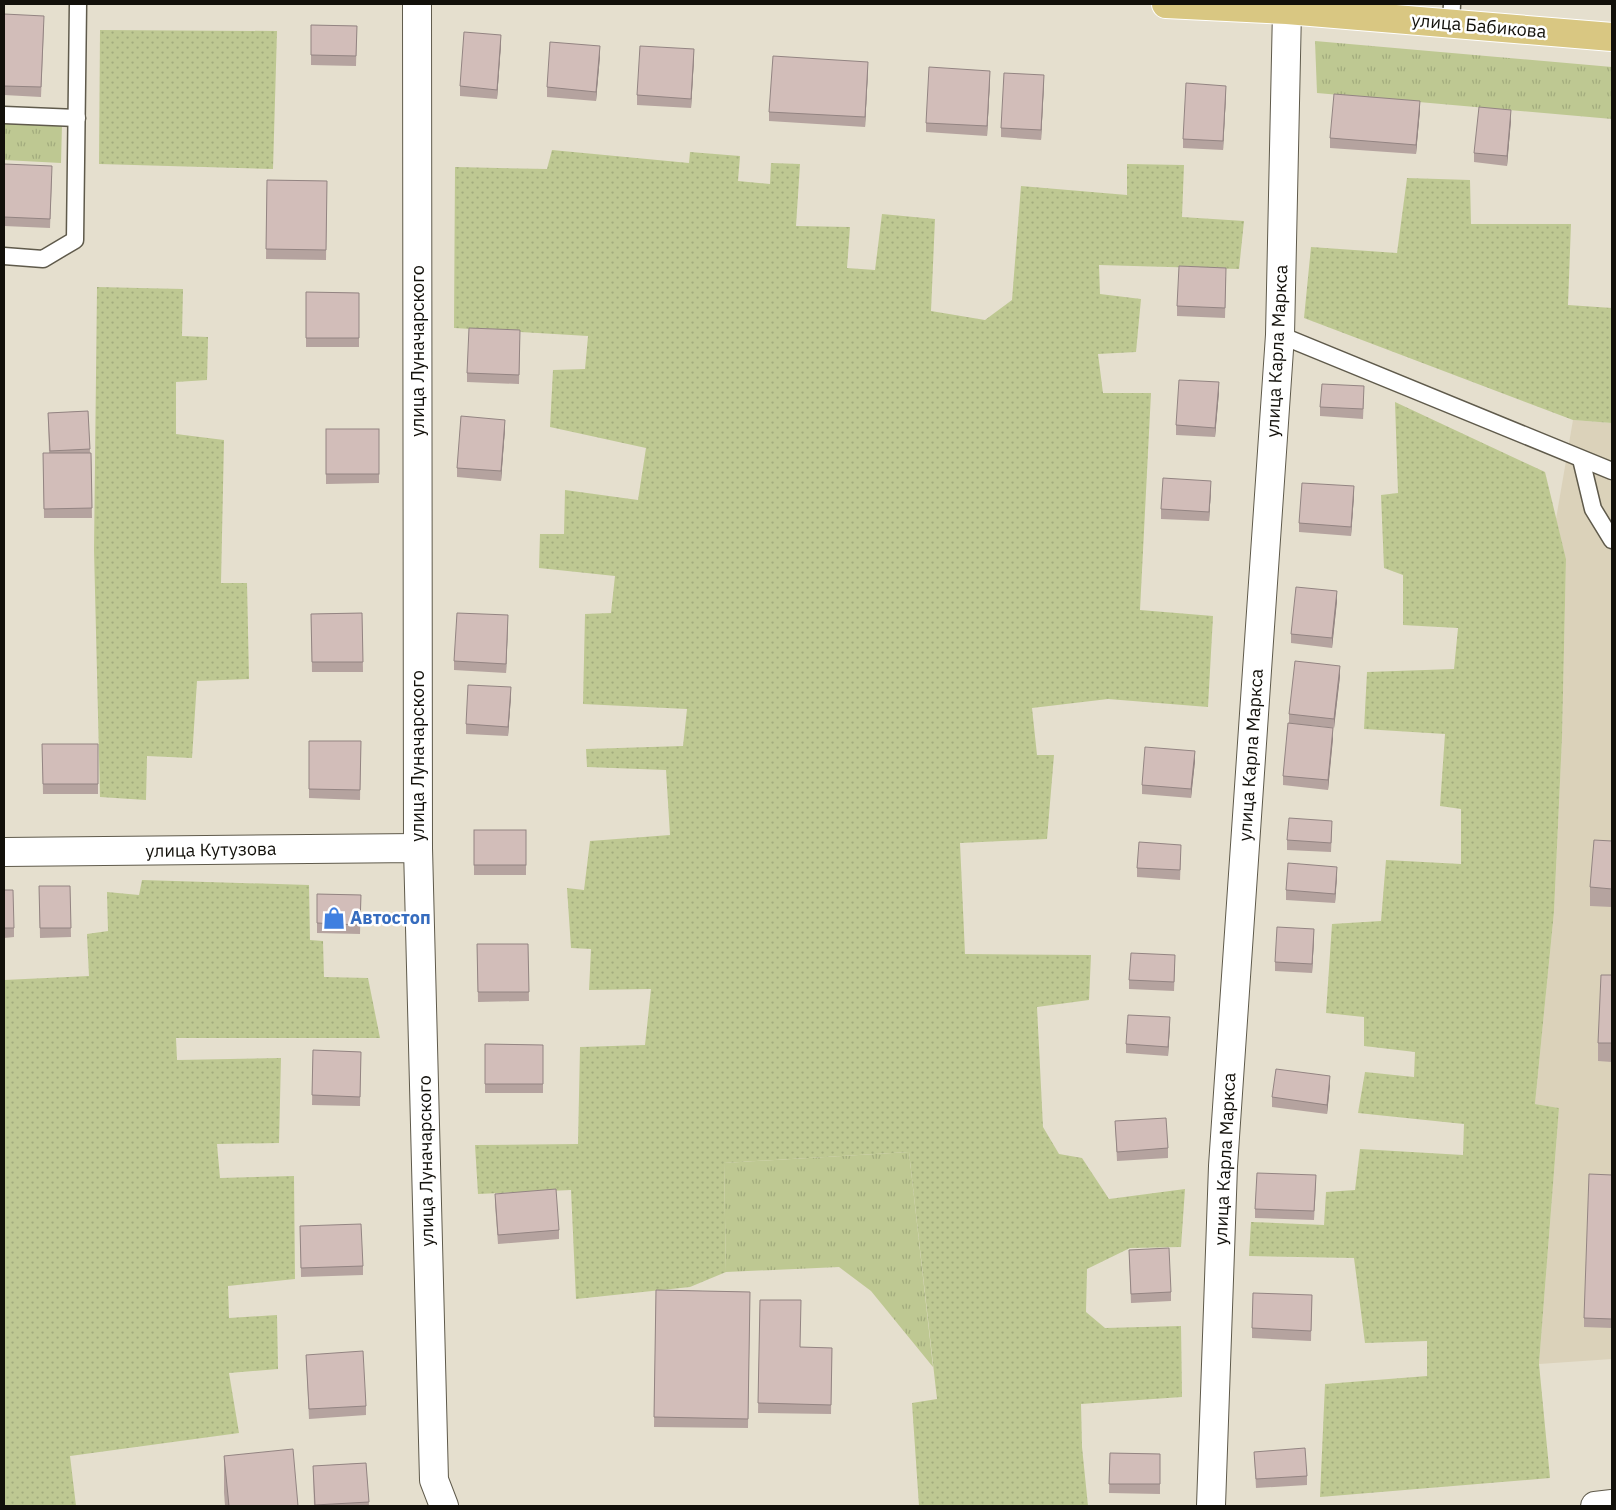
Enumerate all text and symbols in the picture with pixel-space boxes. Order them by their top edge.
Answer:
street label: улица Бабикова [1411,8,1548,43]
street label: улица Карла Маркса [1260,264,1293,438]
street label: улица Луначарского [406,265,429,437]
street label: улица Карла Маркса [1233,668,1268,842]
street label: улица Луначарского [406,670,429,842]
street label: улица Кутузова [145,837,277,862]
shop icon: Автостоп [321,905,347,931]
place label: Автостоп [350,906,431,929]
street label: улица Карла Маркса [1208,1072,1241,1246]
street label: улица Луначарского [413,1075,438,1247]

